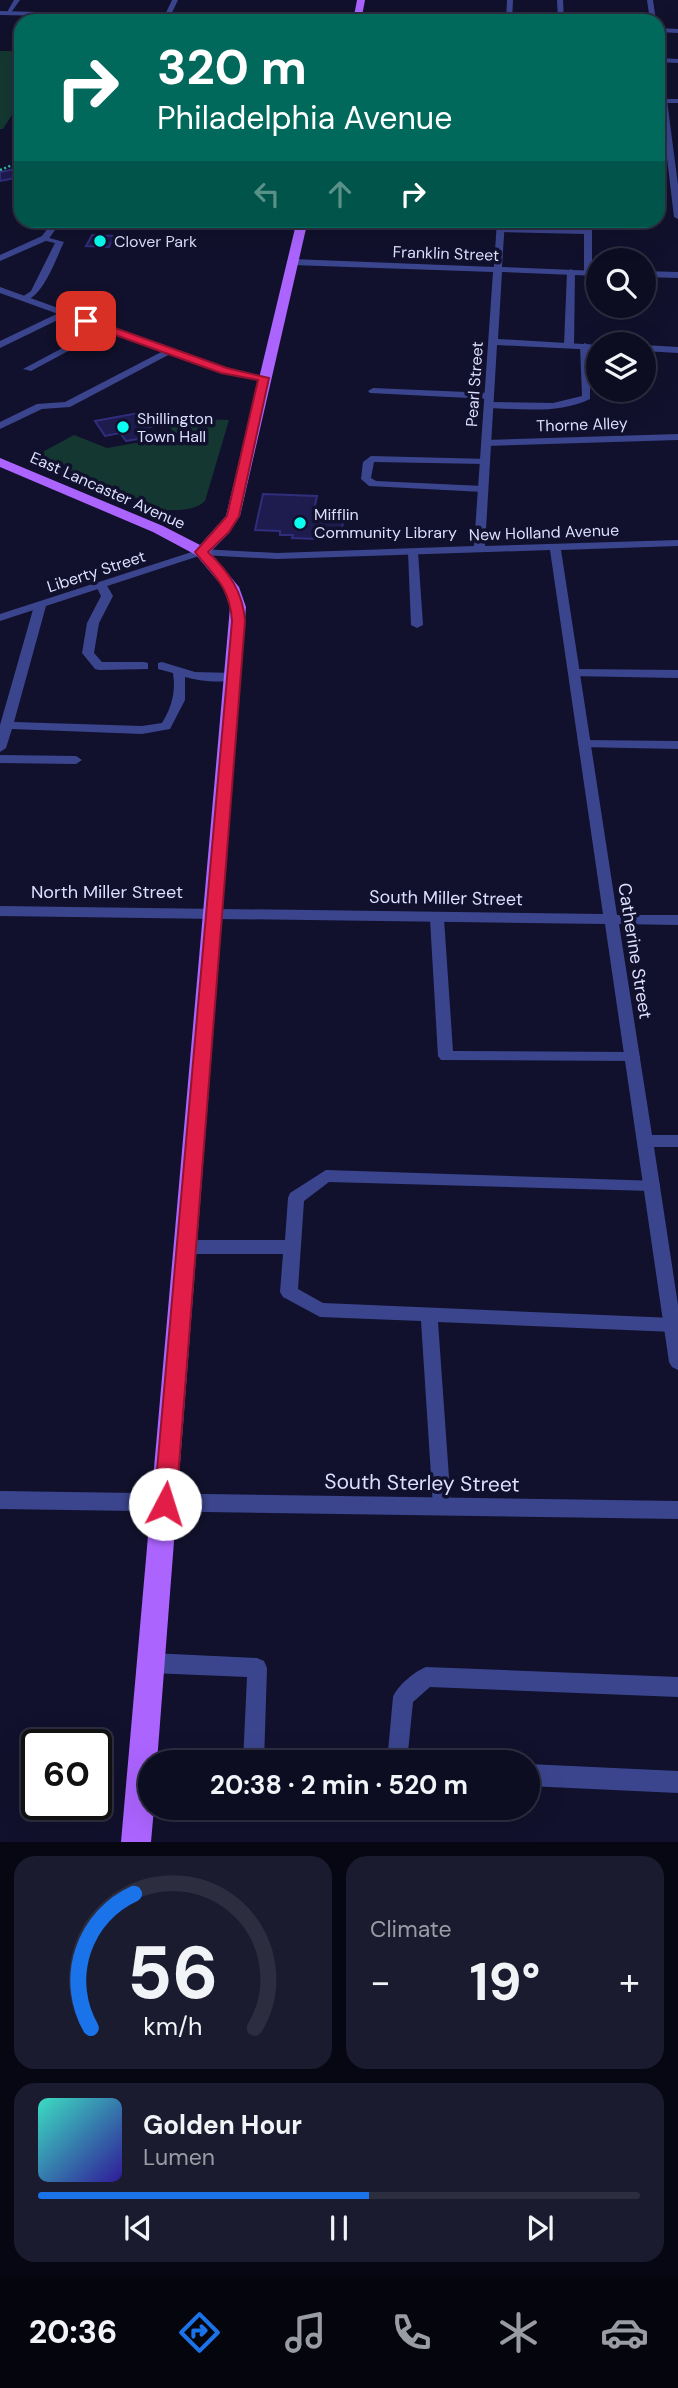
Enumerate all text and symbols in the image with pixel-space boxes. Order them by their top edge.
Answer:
text: 320 m [157,35,307,99]
icon: right [42,42,133,133]
text: Philadelphia Avenue [157,97,452,139]
icon: left [248,175,286,213]
icon: ahead [321,175,359,213]
icon: right [394,175,432,213]
place label: Clover Park [114,231,197,252]
marker: Clover Park [92,233,108,249]
street label: Franklin Street [392,241,500,266]
map controls [586,248,656,402]
button: search [586,248,656,318]
pin [56,291,116,351]
icon: arrive [67,302,105,340]
button: layers [586,332,656,402]
street label: Pearl Street [461,341,488,428]
place label: Shillington Town Hall [137,408,213,447]
street label: Thorne Alley [536,412,628,437]
marker: Shillington Town Hall [115,419,131,435]
street label: East Lancaster Avenue [27,447,189,534]
place label: Mifflin Community Library [314,504,457,543]
marker: Mifflin Community Library [292,515,308,531]
street label: New Holland Avenue [469,519,620,546]
street label: Liberty Street [44,546,148,597]
street label: North Miller Street [31,880,183,904]
street label: Catherine Street [612,881,658,1021]
street label: South Miller Street [369,885,523,911]
position arrow [128,1467,202,1541]
street label: South Sterley Street [324,1467,520,1499]
speed limit sign: 60 [21,1729,112,1820]
text: 20:38 · 2 min · 520 m [210,1768,468,1802]
text: Climate [370,1914,452,1944]
text: 56 [127,1927,219,2022]
text: 19° [470,1948,540,2016]
text: − [370,1957,391,2007]
text: + [619,1957,640,2007]
text: km/h [143,2010,203,2043]
text: Golden Hour [143,2108,302,2142]
text: Lumen [143,2142,215,2172]
icon: previous [119,2209,157,2247]
icon: pause [320,2209,358,2247]
icon: next [521,2209,559,2247]
icon: directions [175,2308,224,2357]
icon: music [281,2308,330,2357]
icon: phone [387,2308,436,2357]
icon: climate [494,2308,543,2357]
icon: car [600,2308,649,2357]
text: 20:36 [29,2311,117,2353]

